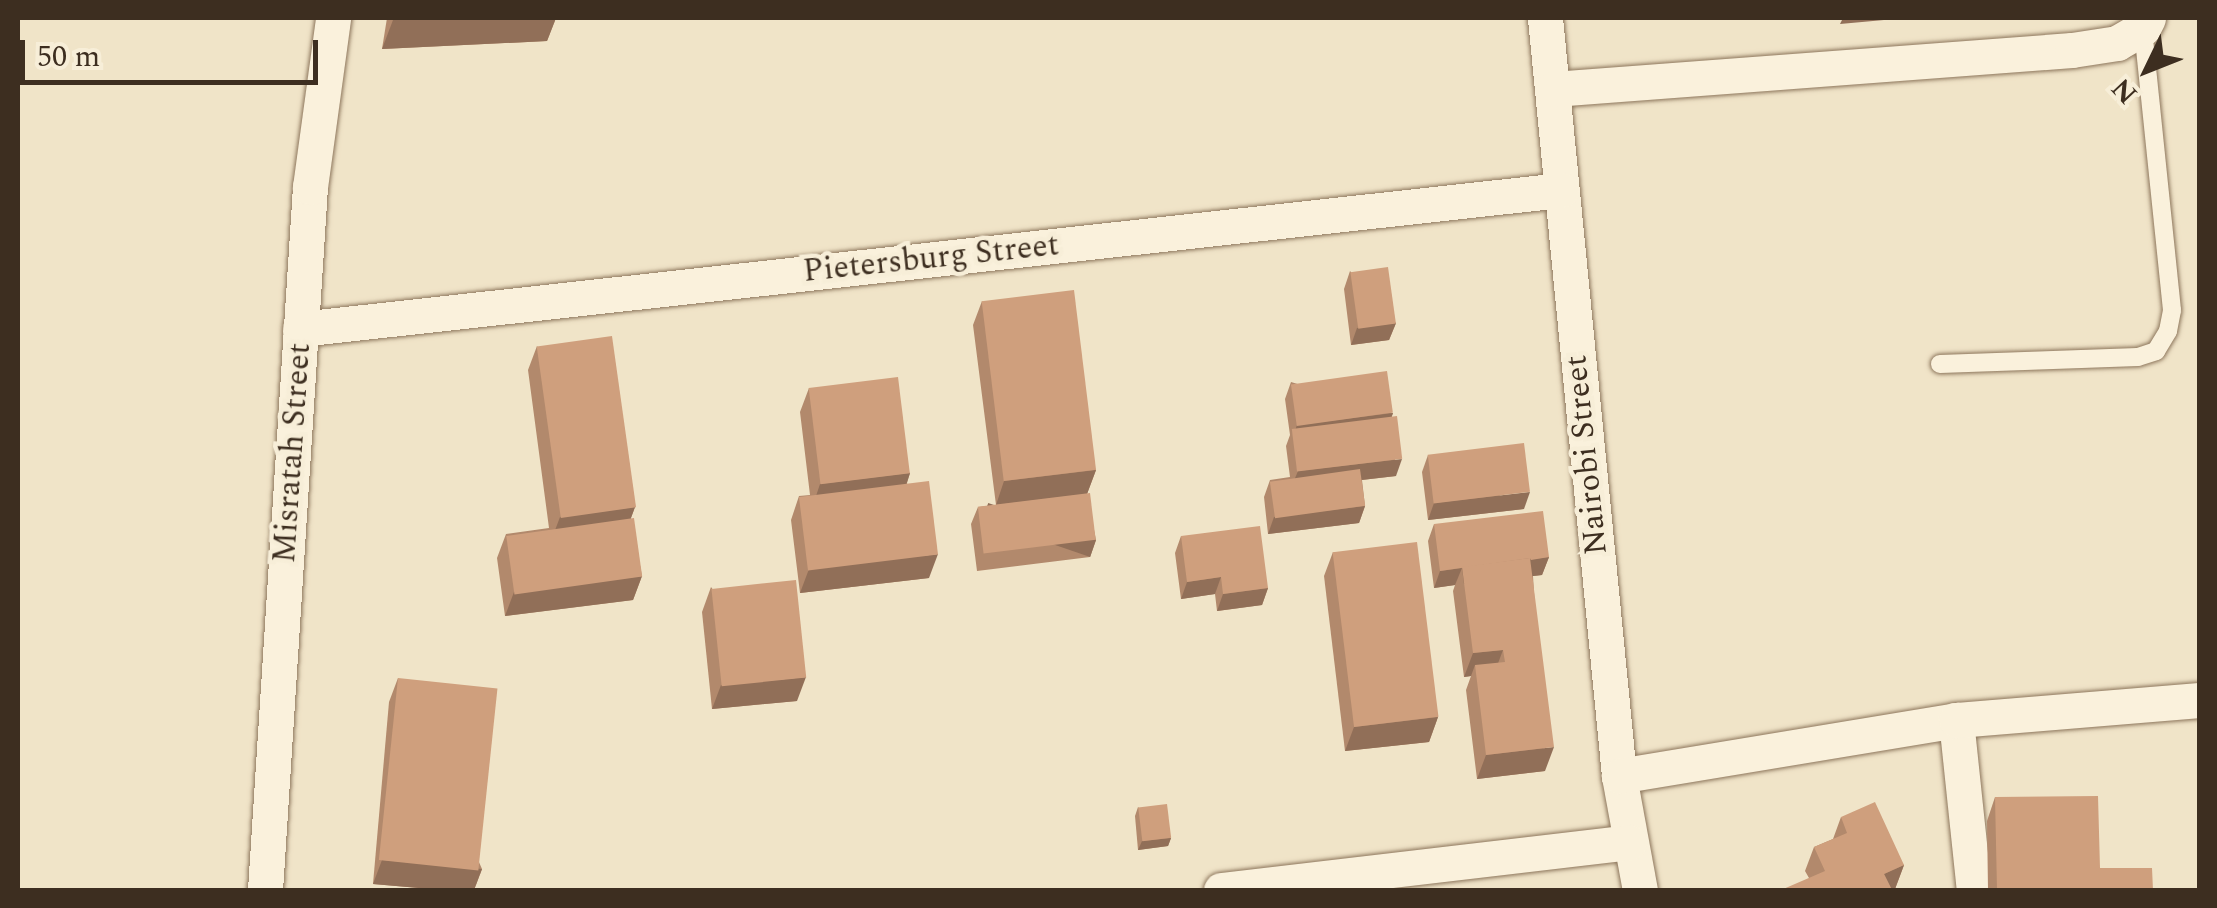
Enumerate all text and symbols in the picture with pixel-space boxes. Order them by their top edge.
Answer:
scale bar [25,20,322,82]
north arrow [2097,20,2197,120]
text: 50 m [37,34,100,80]
text: N [2101,68,2148,114]
street label: Pietersburg Street [801,226,1061,292]
street label: Misratah Street [266,342,320,564]
street label: Nairobi Street [1557,353,1617,557]

